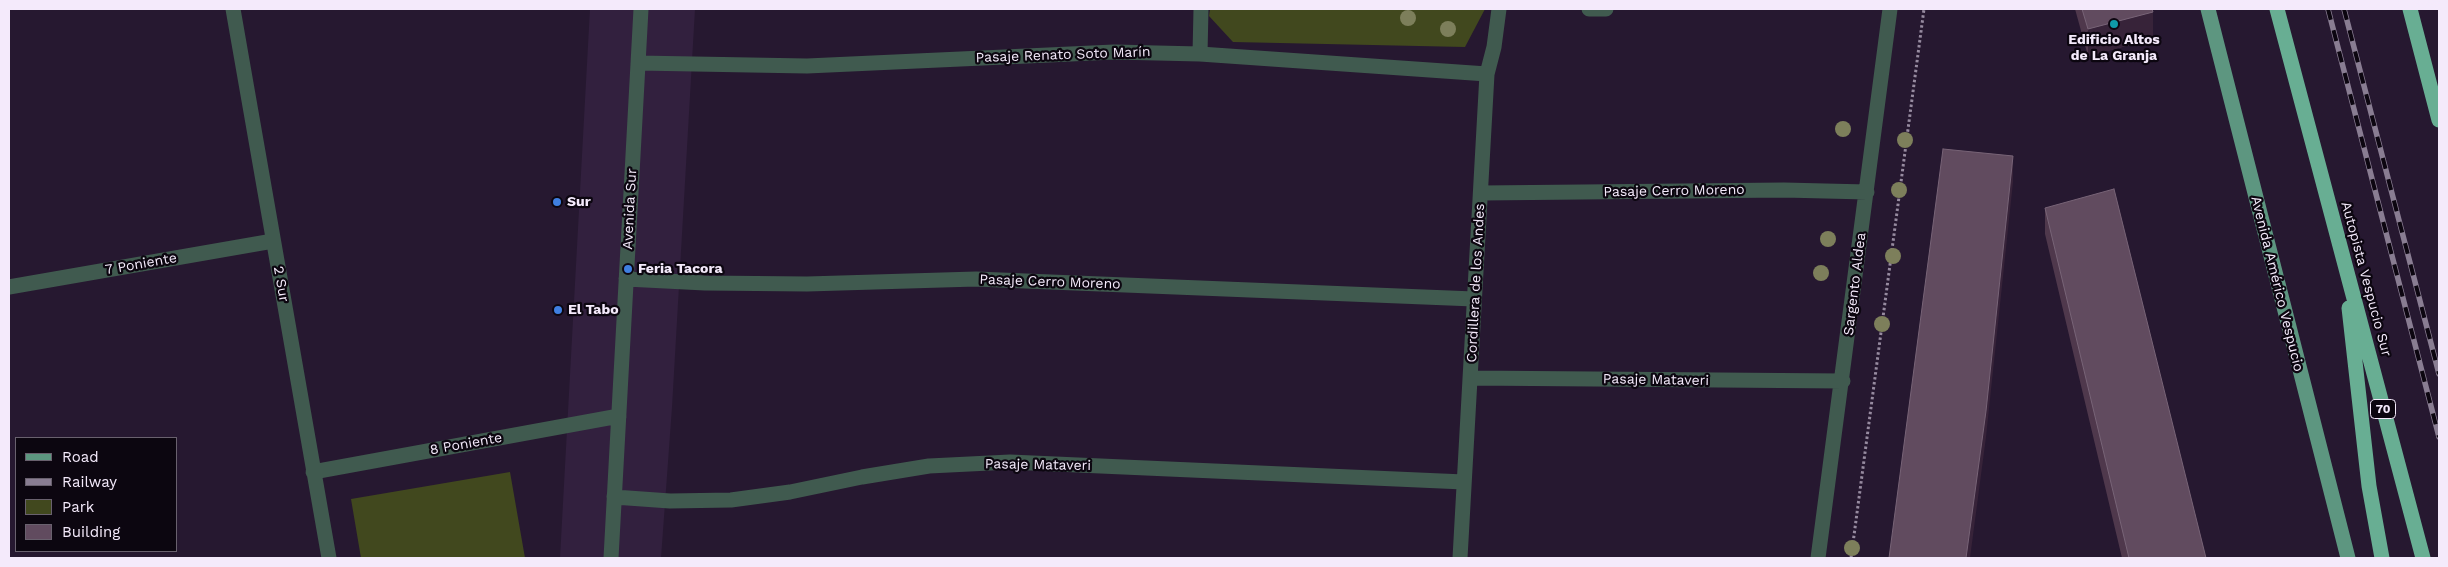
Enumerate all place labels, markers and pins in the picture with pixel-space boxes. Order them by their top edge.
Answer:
marker: Edificio Altos de La Granja [2108,18,2120,30]
place label: Edificio Altos de La Granja [2068,32,2160,64]
place label: Sur [567,194,591,210]
marker: Sur [551,196,563,208]
place label: Feria Tacora [638,261,723,277]
marker: Feria Tacora [622,263,634,275]
place label: El Tabo [568,302,619,318]
marker: El Tabo [552,304,564,316]

